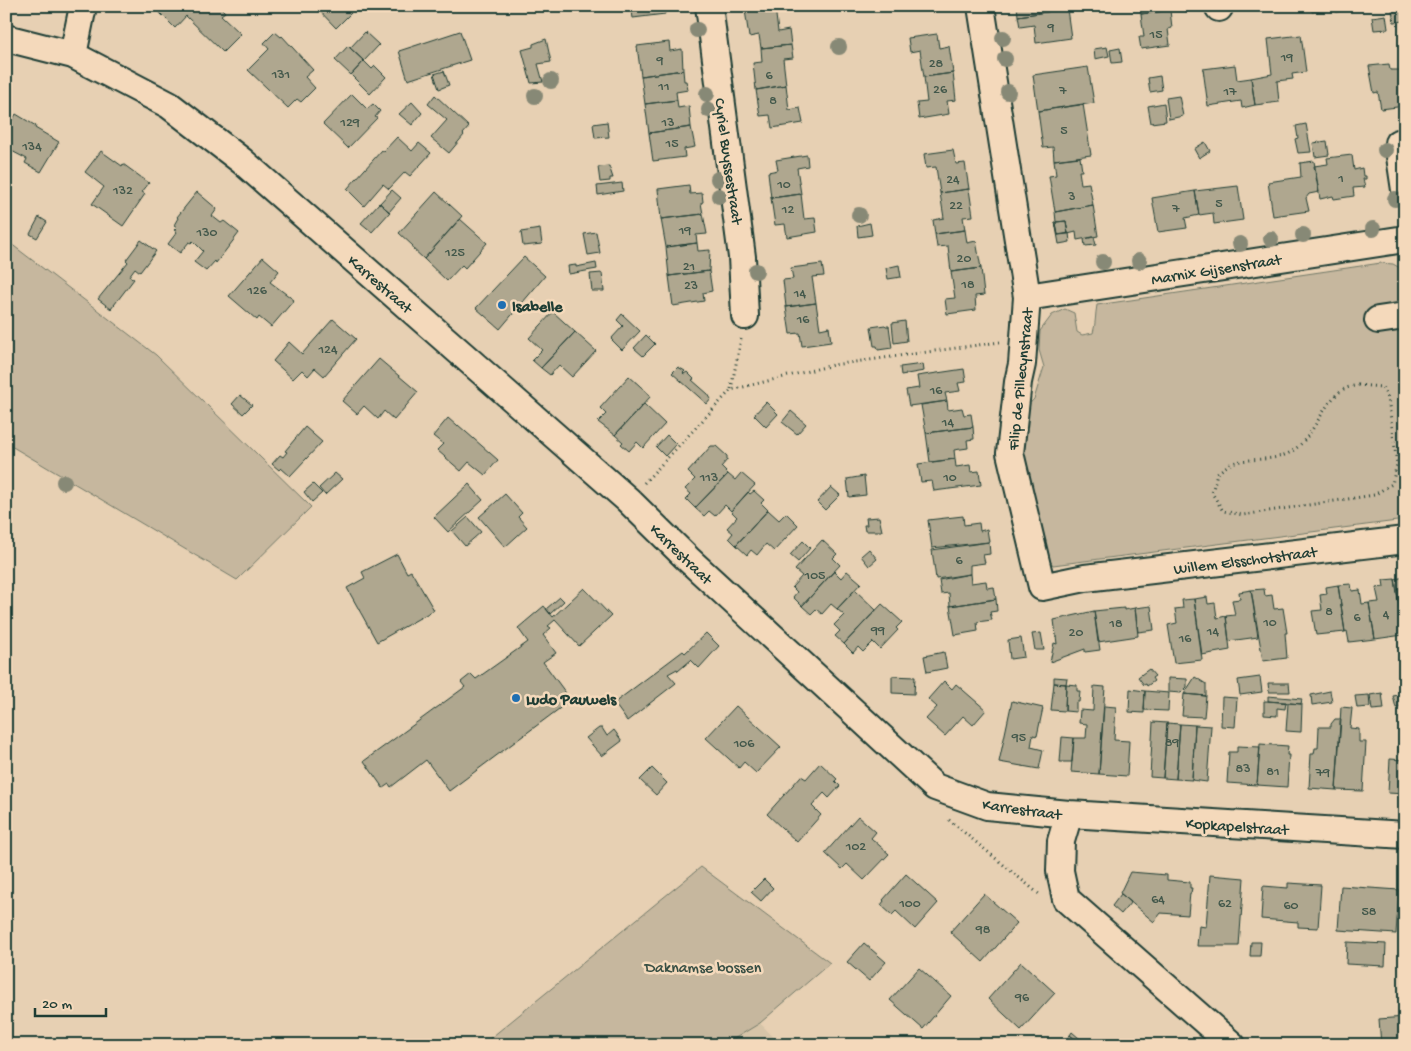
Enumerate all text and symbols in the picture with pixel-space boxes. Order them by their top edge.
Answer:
house number: 9 [1046,20,1055,37]
house number: 15 [1148,27,1163,44]
house number: 19 [1280,50,1293,67]
house number: 9 [655,53,664,70]
house number: 28 [929,56,944,73]
house number: 131 [271,67,290,84]
house number: 6 [765,68,773,85]
house number: 11 [657,79,670,96]
house number: 26 [933,82,948,99]
house number: 7 [1058,83,1067,100]
house number: 17 [1223,84,1237,101]
house number: 8 [769,93,777,110]
street label: Cyriel Buyssestraat [708,97,745,227]
house number: 129 [339,115,360,132]
house number: 13 [661,115,674,132]
house number: 5 [1060,123,1068,140]
house number: 15 [664,136,679,153]
house number: 134 [21,139,42,156]
house number: 1 [1337,171,1344,188]
house number: 24 [946,172,960,189]
house number: 10 [776,177,791,194]
house number: 132 [112,183,133,200]
house number: 3 [1067,189,1076,206]
house number: 5 [1215,196,1223,213]
house number: 22 [949,198,963,215]
house number: 7 [1171,201,1180,218]
house number: 12 [781,202,794,219]
house number: 19 [678,223,691,240]
house number: 130 [196,225,217,242]
house number: 125 [444,245,465,262]
house number: 20 [957,251,971,268]
street label: Karrestraat [342,252,416,320]
street label: Marnix Gijsenstraat [1150,252,1284,291]
house number: 21 [683,259,695,276]
house number: 18 [960,277,975,294]
house number: 23 [684,278,698,295]
house number: 126 [246,283,268,300]
house number: 14 [793,286,807,303]
marker: Isabelle [496,299,508,311]
place label: Isabelle [512,299,563,318]
street label: Filip de Pillecynstraat [1005,306,1040,452]
house number: 16 [796,312,810,329]
house number: 124 [317,342,338,359]
house number: 16 [929,383,943,400]
house number: 14 [941,415,955,432]
house number: 113 [699,470,718,487]
house number: 10 [942,470,957,487]
street label: Karrestraat [644,521,716,591]
street label: Willem Elsschotstraat [1173,544,1320,581]
house number: 6 [955,553,963,570]
house number: 105 [804,568,825,585]
house number: 8 [1325,604,1333,621]
house number: 4 [1383,607,1390,624]
house number: 6 [1353,610,1361,627]
house number: 10 [1262,615,1277,632]
house number: 18 [1108,616,1123,633]
house number: 99 [870,623,885,640]
house number: 14 [1206,624,1220,641]
house number: 20 [1069,625,1083,642]
house number: 16 [1178,631,1192,648]
marker: Ludo Pauwels [510,692,522,704]
place label: Ludo Pauwels [526,692,617,711]
house number: 95 [1011,730,1026,747]
house number: 89 [1165,735,1179,752]
house number: 106 [733,736,755,753]
house number: 83 [1236,761,1250,778]
house number: 81 [1266,764,1280,781]
house number: 79 [1315,765,1330,782]
street label: Karrestraat [981,797,1064,827]
street label: Kopkapelstraat [1185,815,1290,842]
house number: 102 [845,839,866,856]
house number: 64 [1151,892,1165,909]
house number: 100 [898,896,921,913]
house number: 62 [1218,896,1232,913]
house number: 60 [1283,898,1299,915]
house number: 58 [1361,904,1377,921]
house number: 98 [975,922,991,939]
park label: Daknamse bossen [644,960,762,979]
scale bar [35,986,106,1018]
house number: 96 [1014,990,1030,1007]
text: 20 m [42,996,72,1014]

